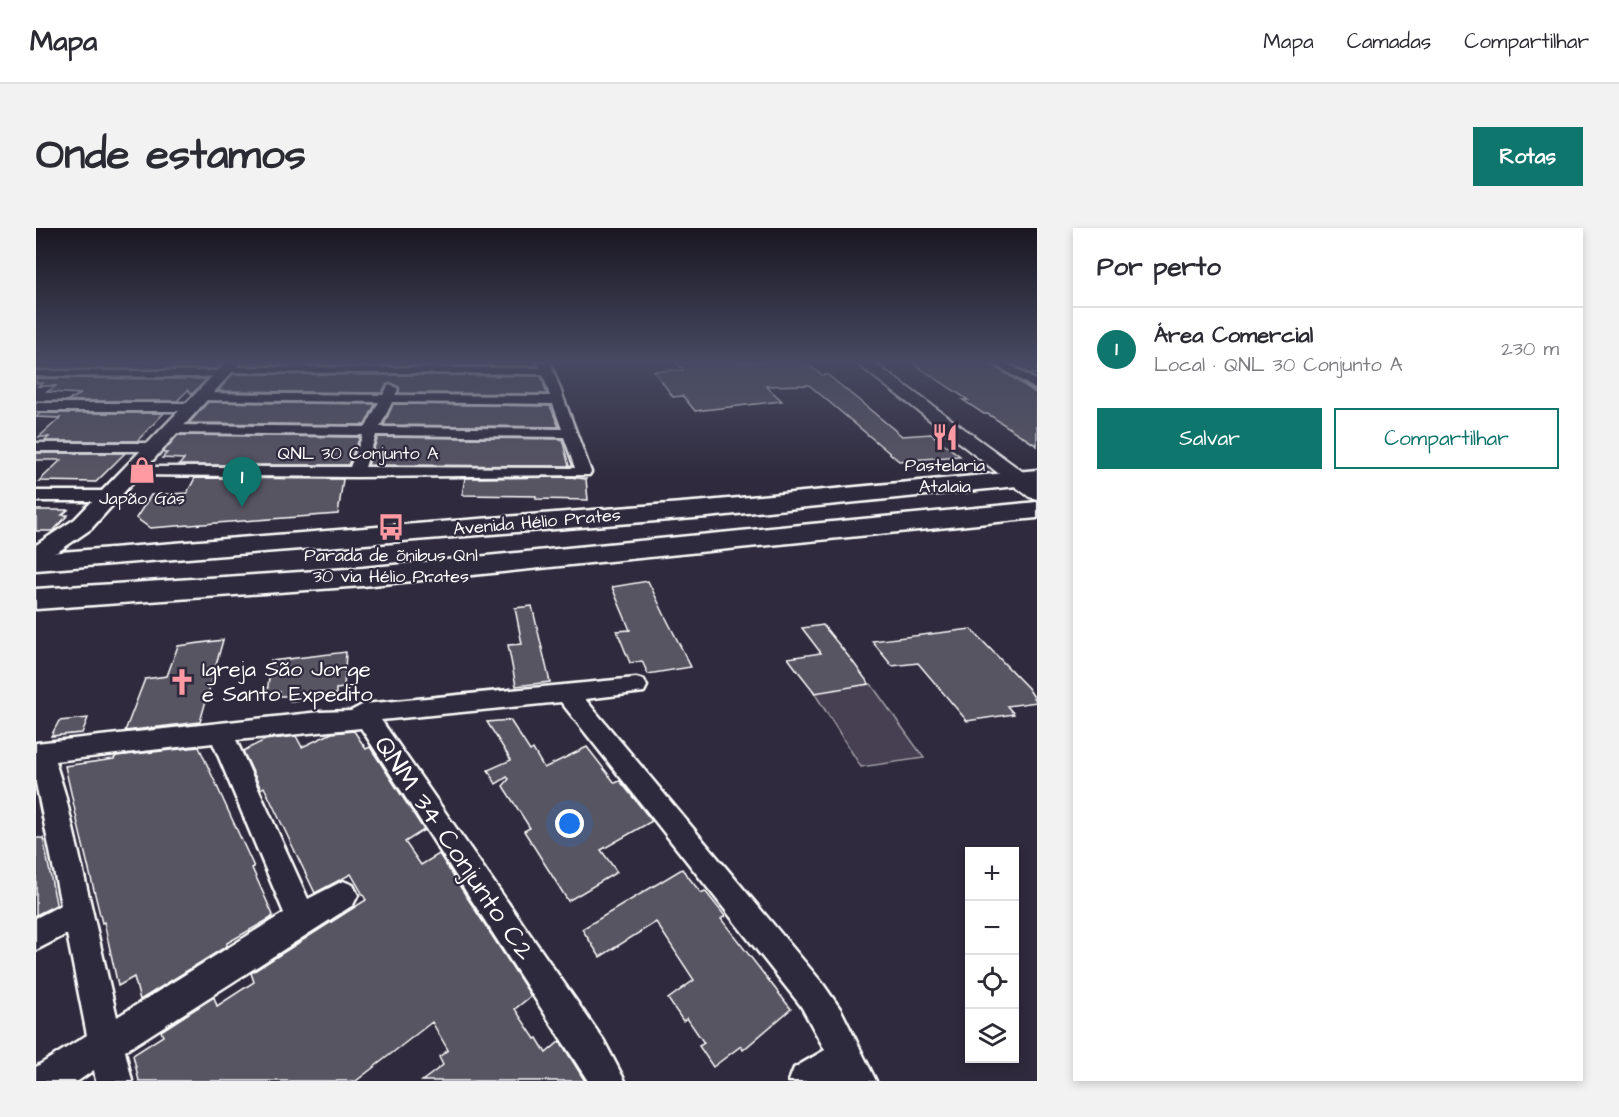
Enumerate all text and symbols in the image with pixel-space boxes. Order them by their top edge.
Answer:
text: Mapa [30,22,97,61]
text: Mapa [1263,27,1314,56]
text: Camadas [1347,27,1431,56]
text: Compartilhar [1464,27,1589,56]
text: Onde estamos [36,127,306,185]
button: Rotas [1473,127,1583,186]
text: Por perto [1097,249,1221,285]
text: Área Comercial [1154,320,1313,351]
text: 1 [1115,335,1118,363]
text: 230 m [1501,335,1559,363]
text: Local · QNL 30 Conjunto A [1154,351,1403,379]
button: Salvar [1097,408,1322,469]
button: Compartilhar [1334,408,1559,469]
restaurant icon: Pastelaria Atalaia [930,422,960,452]
street label: QNL 30 Conjunto A [278,441,439,466]
place label: Pastelaria Atalaia [905,453,985,499]
shop icon: Japão Gás [127,455,157,485]
pin: 1 [222,458,262,507]
place label: Japão Gás [99,486,185,511]
street label: Avenida Hélio Prates [452,502,622,542]
bus stop icon: Parada de õnibus Qnl 30 via Hélio Prates [376,512,406,542]
place label: Parada de õnibus Qnl 30 via Hélio Prates [304,543,478,589]
place label: Igreja São Jorge e Santo Expedito [202,654,373,710]
church icon: Igreja São Jorge e Santo Expedito [167,667,197,697]
street label: QNM 34 Conjunto C2 [365,728,544,968]
your location [555,809,584,838]
map controls [965,847,1019,1063]
button: + [965,847,1019,901]
button: − [965,901,1019,955]
button: locate [965,955,1019,1009]
button: layers [965,1009,1019,1063]

